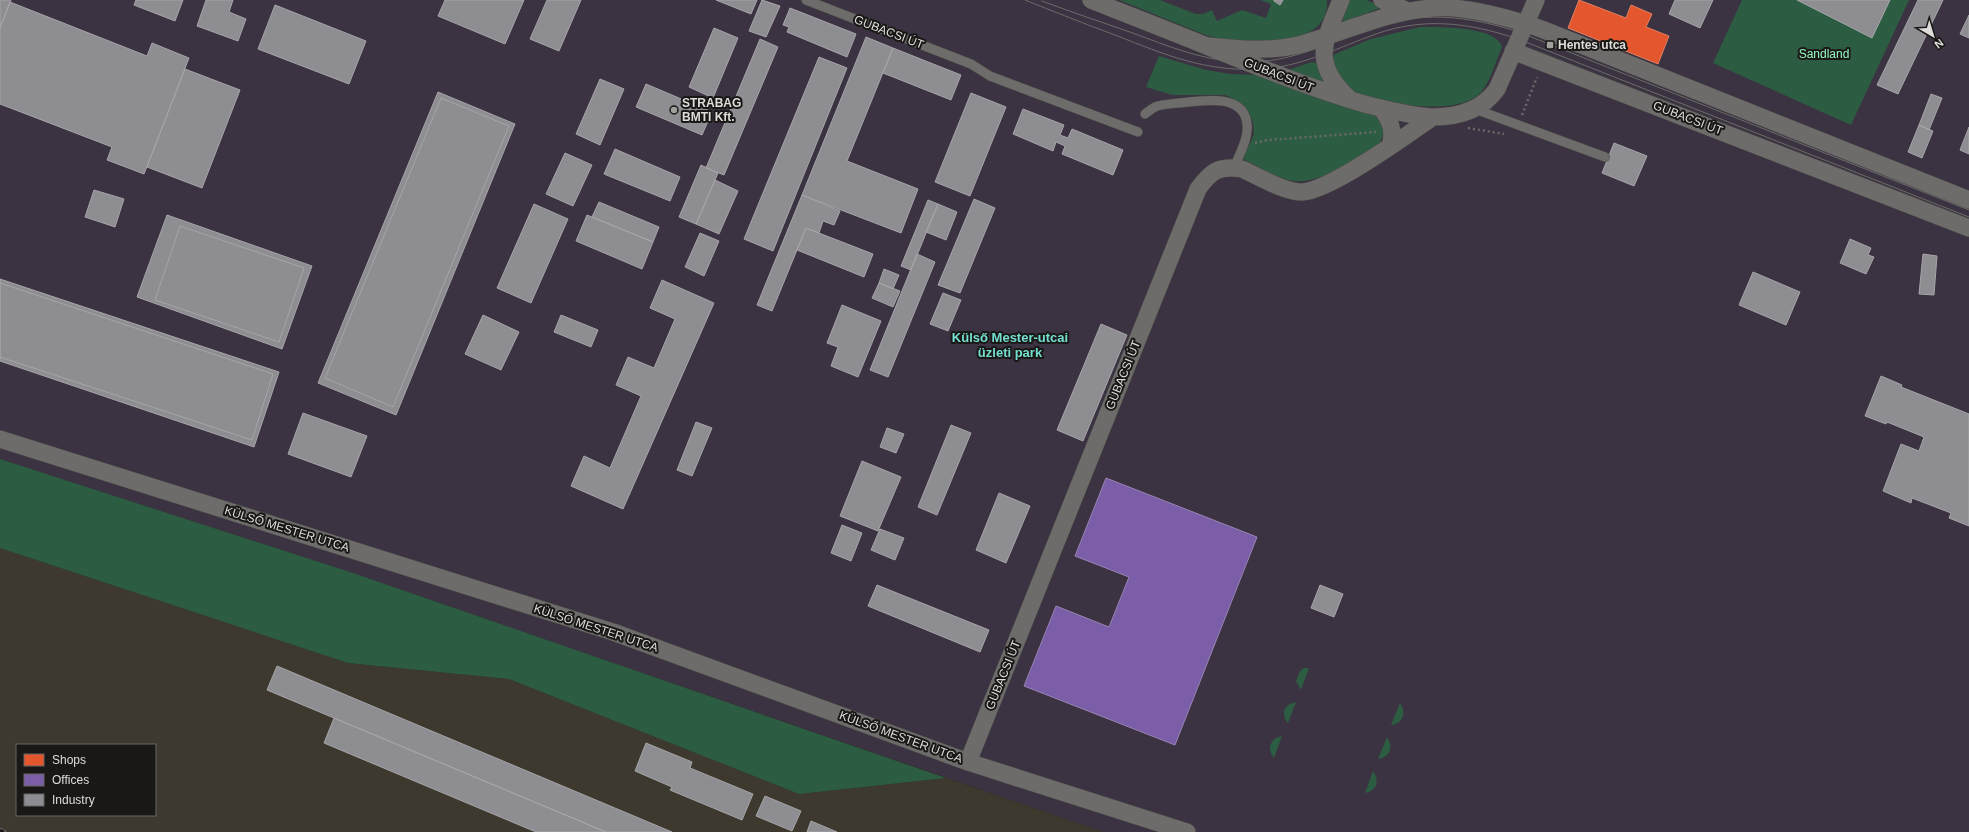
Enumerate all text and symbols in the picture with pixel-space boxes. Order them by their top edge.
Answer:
street label: GUBACSI ÚT [852,11,927,52]
north arrow [1913,16,1953,56]
text: N [1932,37,1946,51]
place label: Hentes utca [1558,38,1626,52]
marker: Hentes utca [1545,40,1555,50]
park label: Sandland [1799,47,1849,61]
street label: GUBACSI ÚT [1242,54,1317,95]
place label: STRABAG BMTI Kft. [682,96,741,124]
street label: GUBACSI ÚT [1651,97,1726,138]
marker: STRABAG BMTI Kft. [669,105,679,115]
district label: Külső Mester-utcai üzleti park [952,330,1068,360]
street label: GUBACSI ÚT [1102,337,1143,412]
street label: KÜLSŐ MESTER UTCA [223,502,352,555]
street label: KÜLSŐ MESTER UTCA [532,600,660,655]
street label: GUBACSI ÚT [982,637,1023,712]
street label: KÜLSŐ MESTER UTCA [838,707,965,766]
legend [16,744,156,816]
text: Shops [52,753,86,767]
text: Offices [52,773,89,787]
text: Industry [52,793,95,807]

